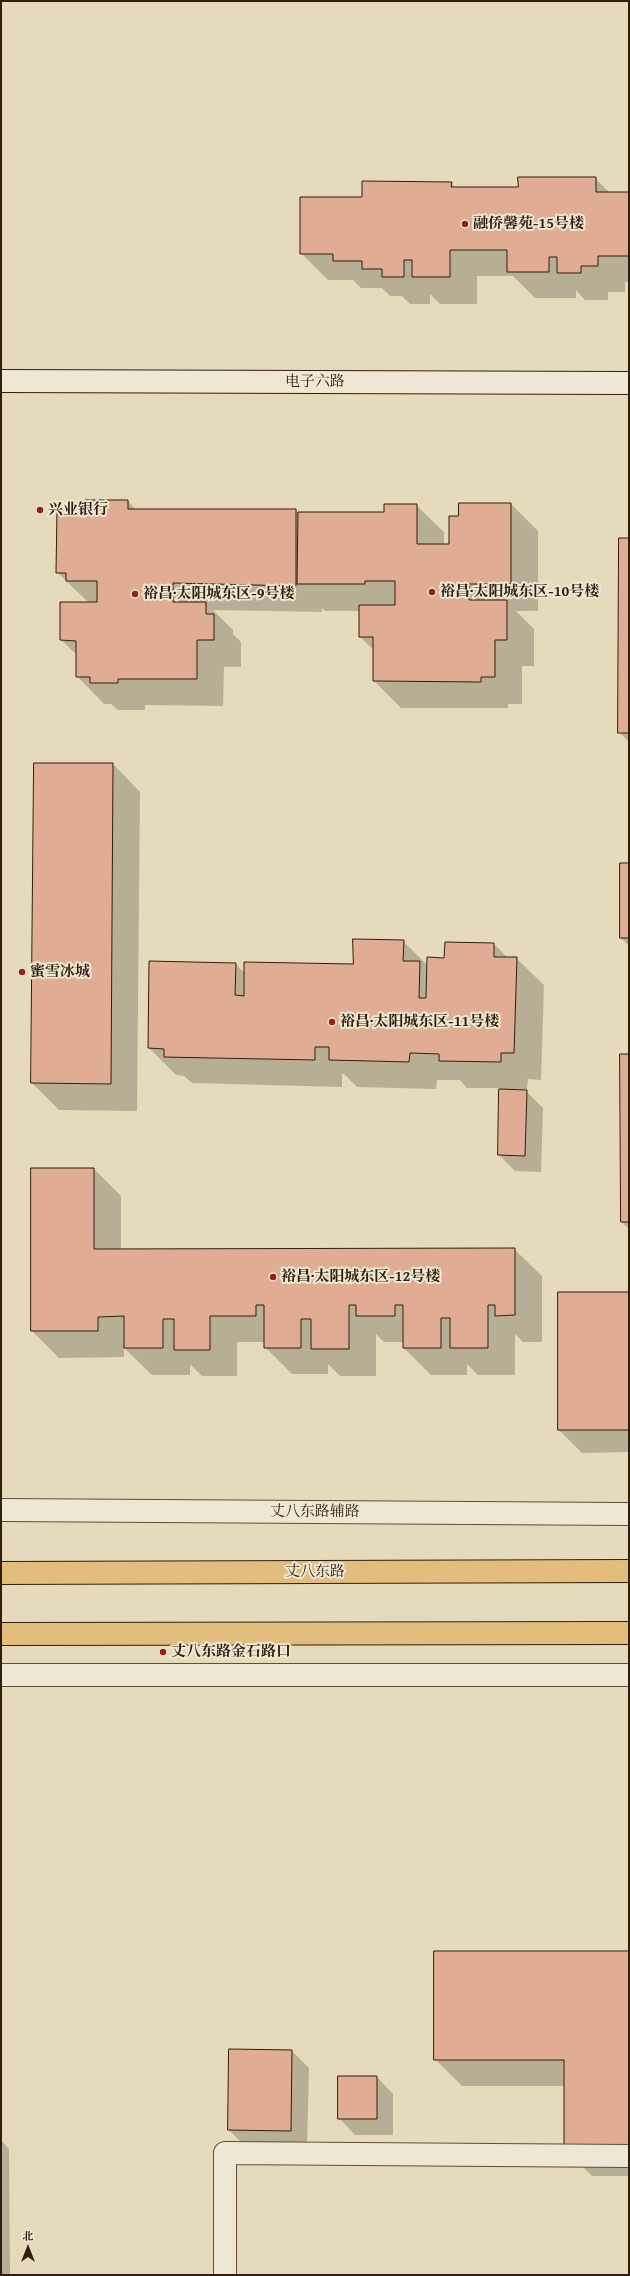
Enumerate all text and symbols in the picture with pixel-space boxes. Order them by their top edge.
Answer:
place label: 融侨馨苑-15号楼 [473,215,584,233]
marker: 融侨馨苑-15号楼 [460,219,470,229]
street label: 电子六路 [285,373,345,391]
place label: 兴业银行 [48,501,108,519]
marker: 兴业银行 [35,505,45,515]
place label: 裕昌·太阳城东区-10号楼 [440,583,599,601]
place label: 裕昌·太阳城东区-9号楼 [143,585,295,603]
marker: 裕昌·太阳城东区-10号楼 [427,587,437,597]
marker: 裕昌·太阳城东区-9号楼 [130,589,140,599]
place label: 蜜雪冰城 [30,963,90,981]
marker: 蜜雪冰城 [17,967,27,977]
place label: 裕昌·太阳城东区-11号楼 [340,1013,499,1031]
marker: 裕昌·太阳城东区-11号楼 [327,1017,337,1027]
place label: 裕昌·太阳城东区-12号楼 [281,1268,440,1286]
marker: 裕昌·太阳城东区-12号楼 [268,1272,278,1282]
street label: 丈八东路辅路 [270,1503,360,1521]
street label: 丈八东路 [285,1563,345,1581]
place label: 丈八东路金石路口 [171,1643,291,1661]
marker: 丈八东路金石路口 [158,1647,168,1657]
north arrow [8,2228,48,2268]
text: 北 [23,2228,34,2244]

